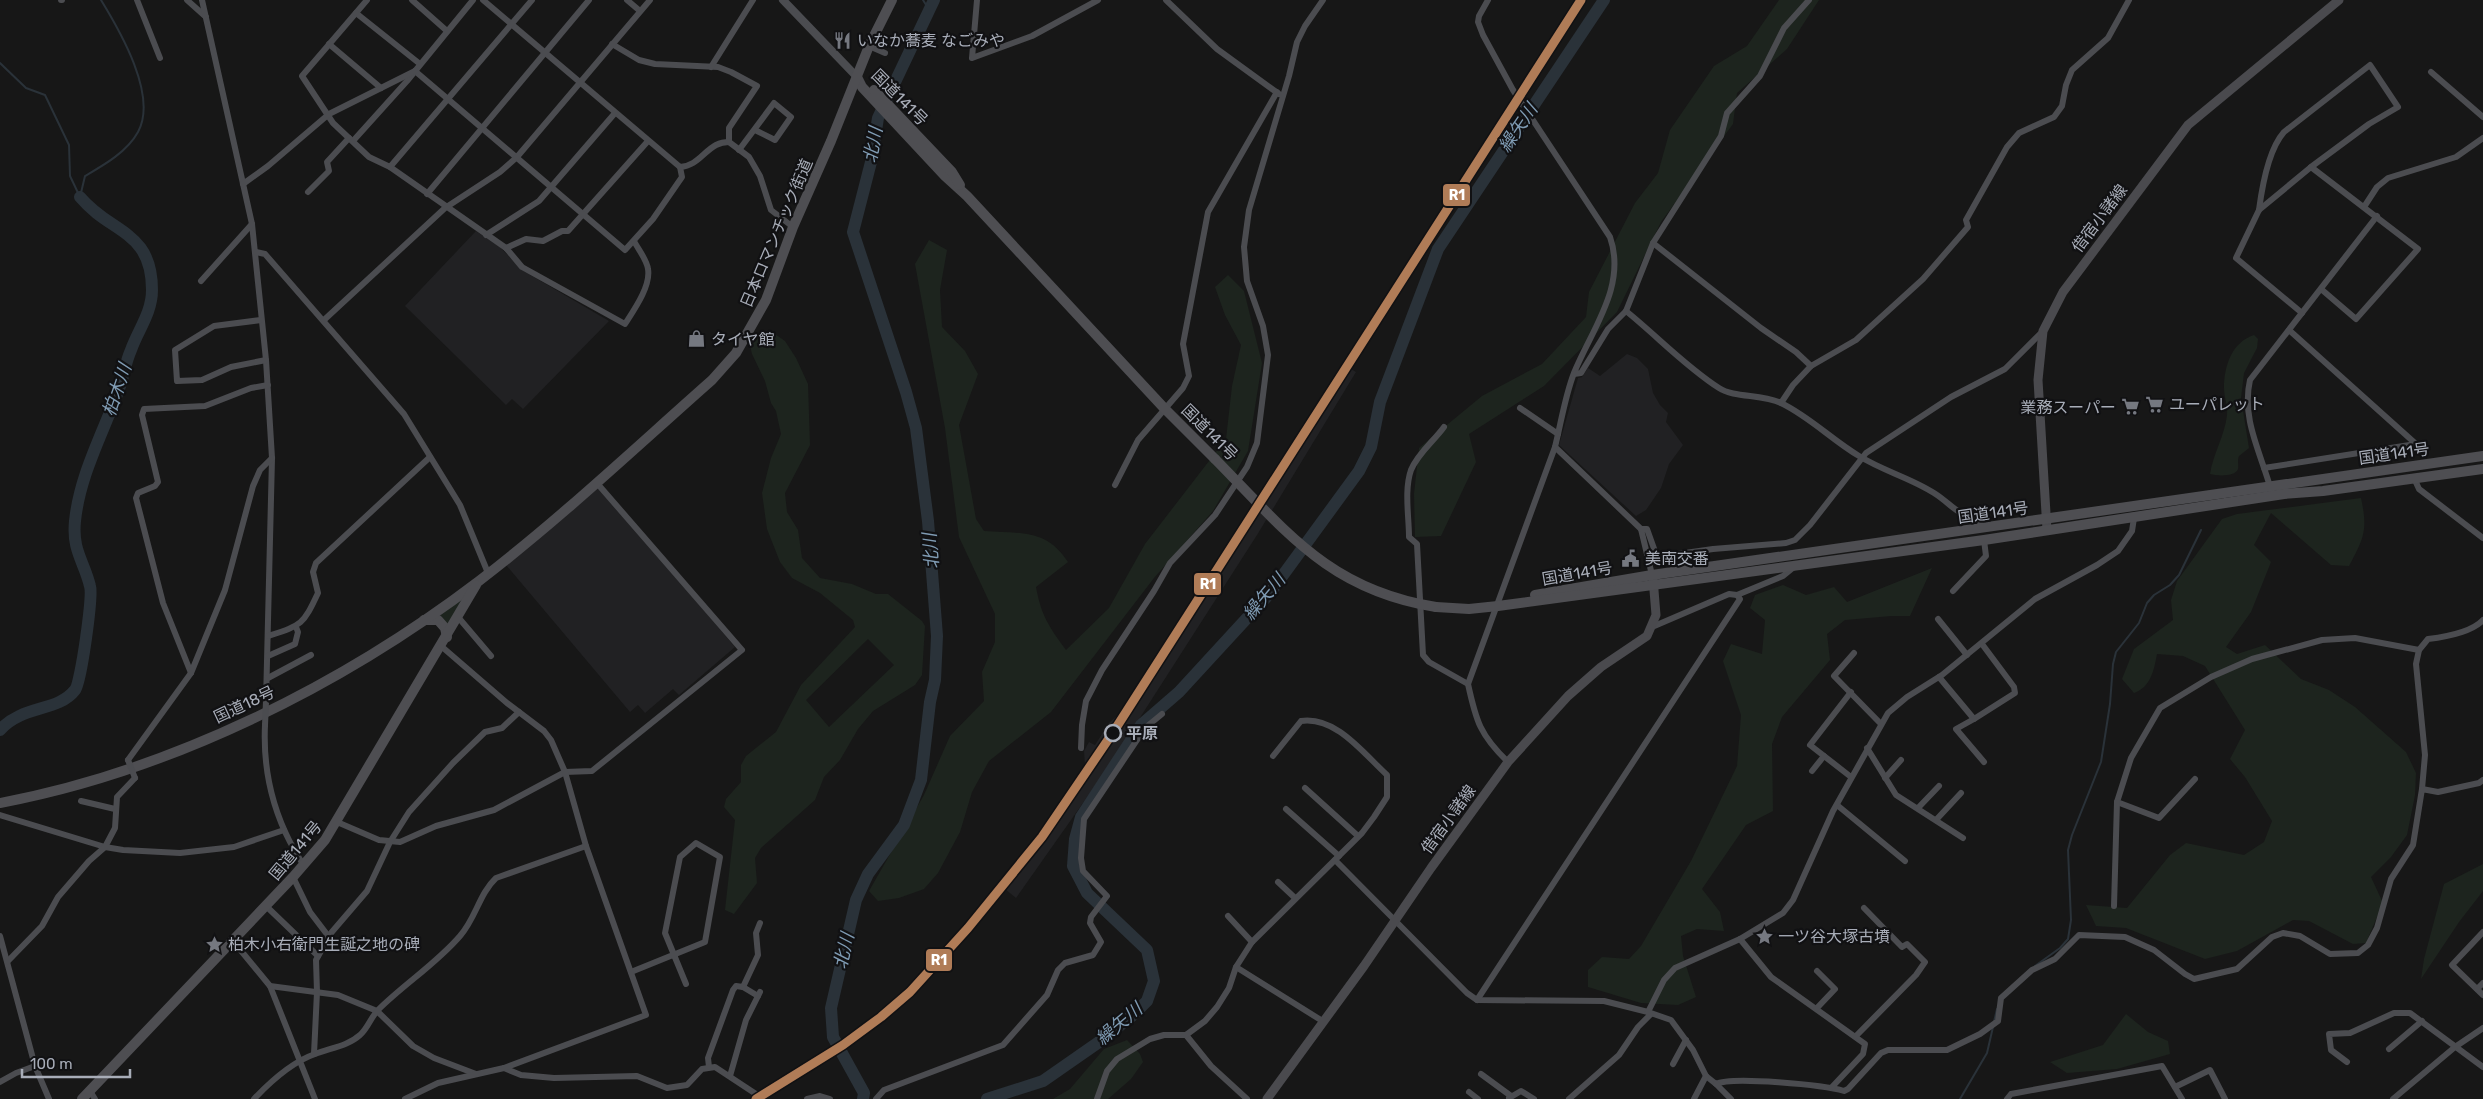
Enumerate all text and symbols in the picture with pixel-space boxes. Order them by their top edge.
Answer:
restaurant icon: いなか蕎麦 なごみや [833,30,853,50]
place label: いなか蕎麦 なごみや [857,31,1005,50]
street label: 国道141号 [868,65,932,129]
water label: 繰矢川 [1494,98,1543,157]
water label: 北川 [859,123,887,165]
street label: 日本ロマンチック街道 [736,156,816,311]
street label: 借宿小諸線 [2068,181,2131,256]
line badge: R1 [1442,183,1471,207]
text: R1 [1449,187,1465,204]
shop icon: タイヤ館 [687,329,707,349]
place label: タイヤ館 [711,330,775,349]
water label: 柏木川 [98,359,137,419]
supermarket icon: ユーパレット [2145,394,2165,414]
place label: ユーパレット [2169,395,2265,414]
supermarket icon: 業務スーパー [2120,397,2140,417]
place label: 業務スーパー [2020,398,2116,417]
street label: 国道141号 [1178,400,1242,464]
street label: 国道141号 [2357,439,2431,468]
street label: 国道141号 [1956,498,2030,527]
water label: 北川 [918,530,944,570]
public building icon: 美南交番 [1621,548,1641,568]
place label: 美南交番 [1645,549,1709,568]
street label: 国道141号 [1540,558,1614,589]
water label: 繰矢川 [1238,568,1291,625]
line badge: R1 [1193,572,1222,596]
text: R1 [1200,576,1216,593]
street label: 国道18号 [211,682,278,727]
marker: 平原 [1104,724,1122,742]
place label: 平原 [1126,724,1158,743]
street label: 借宿小諸線 [1417,781,1480,857]
street label: 国道141号 [265,817,326,884]
place icon: 一ツ谷大塚古墳 [1754,926,1774,946]
place label: 一ツ谷大塚古墳 [1778,927,1890,946]
water label: 北川 [829,929,859,971]
place icon: 柏木小右衛門生誕之地の碑 [204,934,224,954]
place label: 柏木小右衛門生誕之地の碑 [228,935,420,954]
line badge: R1 [925,948,953,972]
text: R1 [931,952,947,969]
water label: 繰矢川 [1091,997,1148,1050]
scale bar [22,1046,130,1078]
text: 100 m [30,1055,72,1073]

